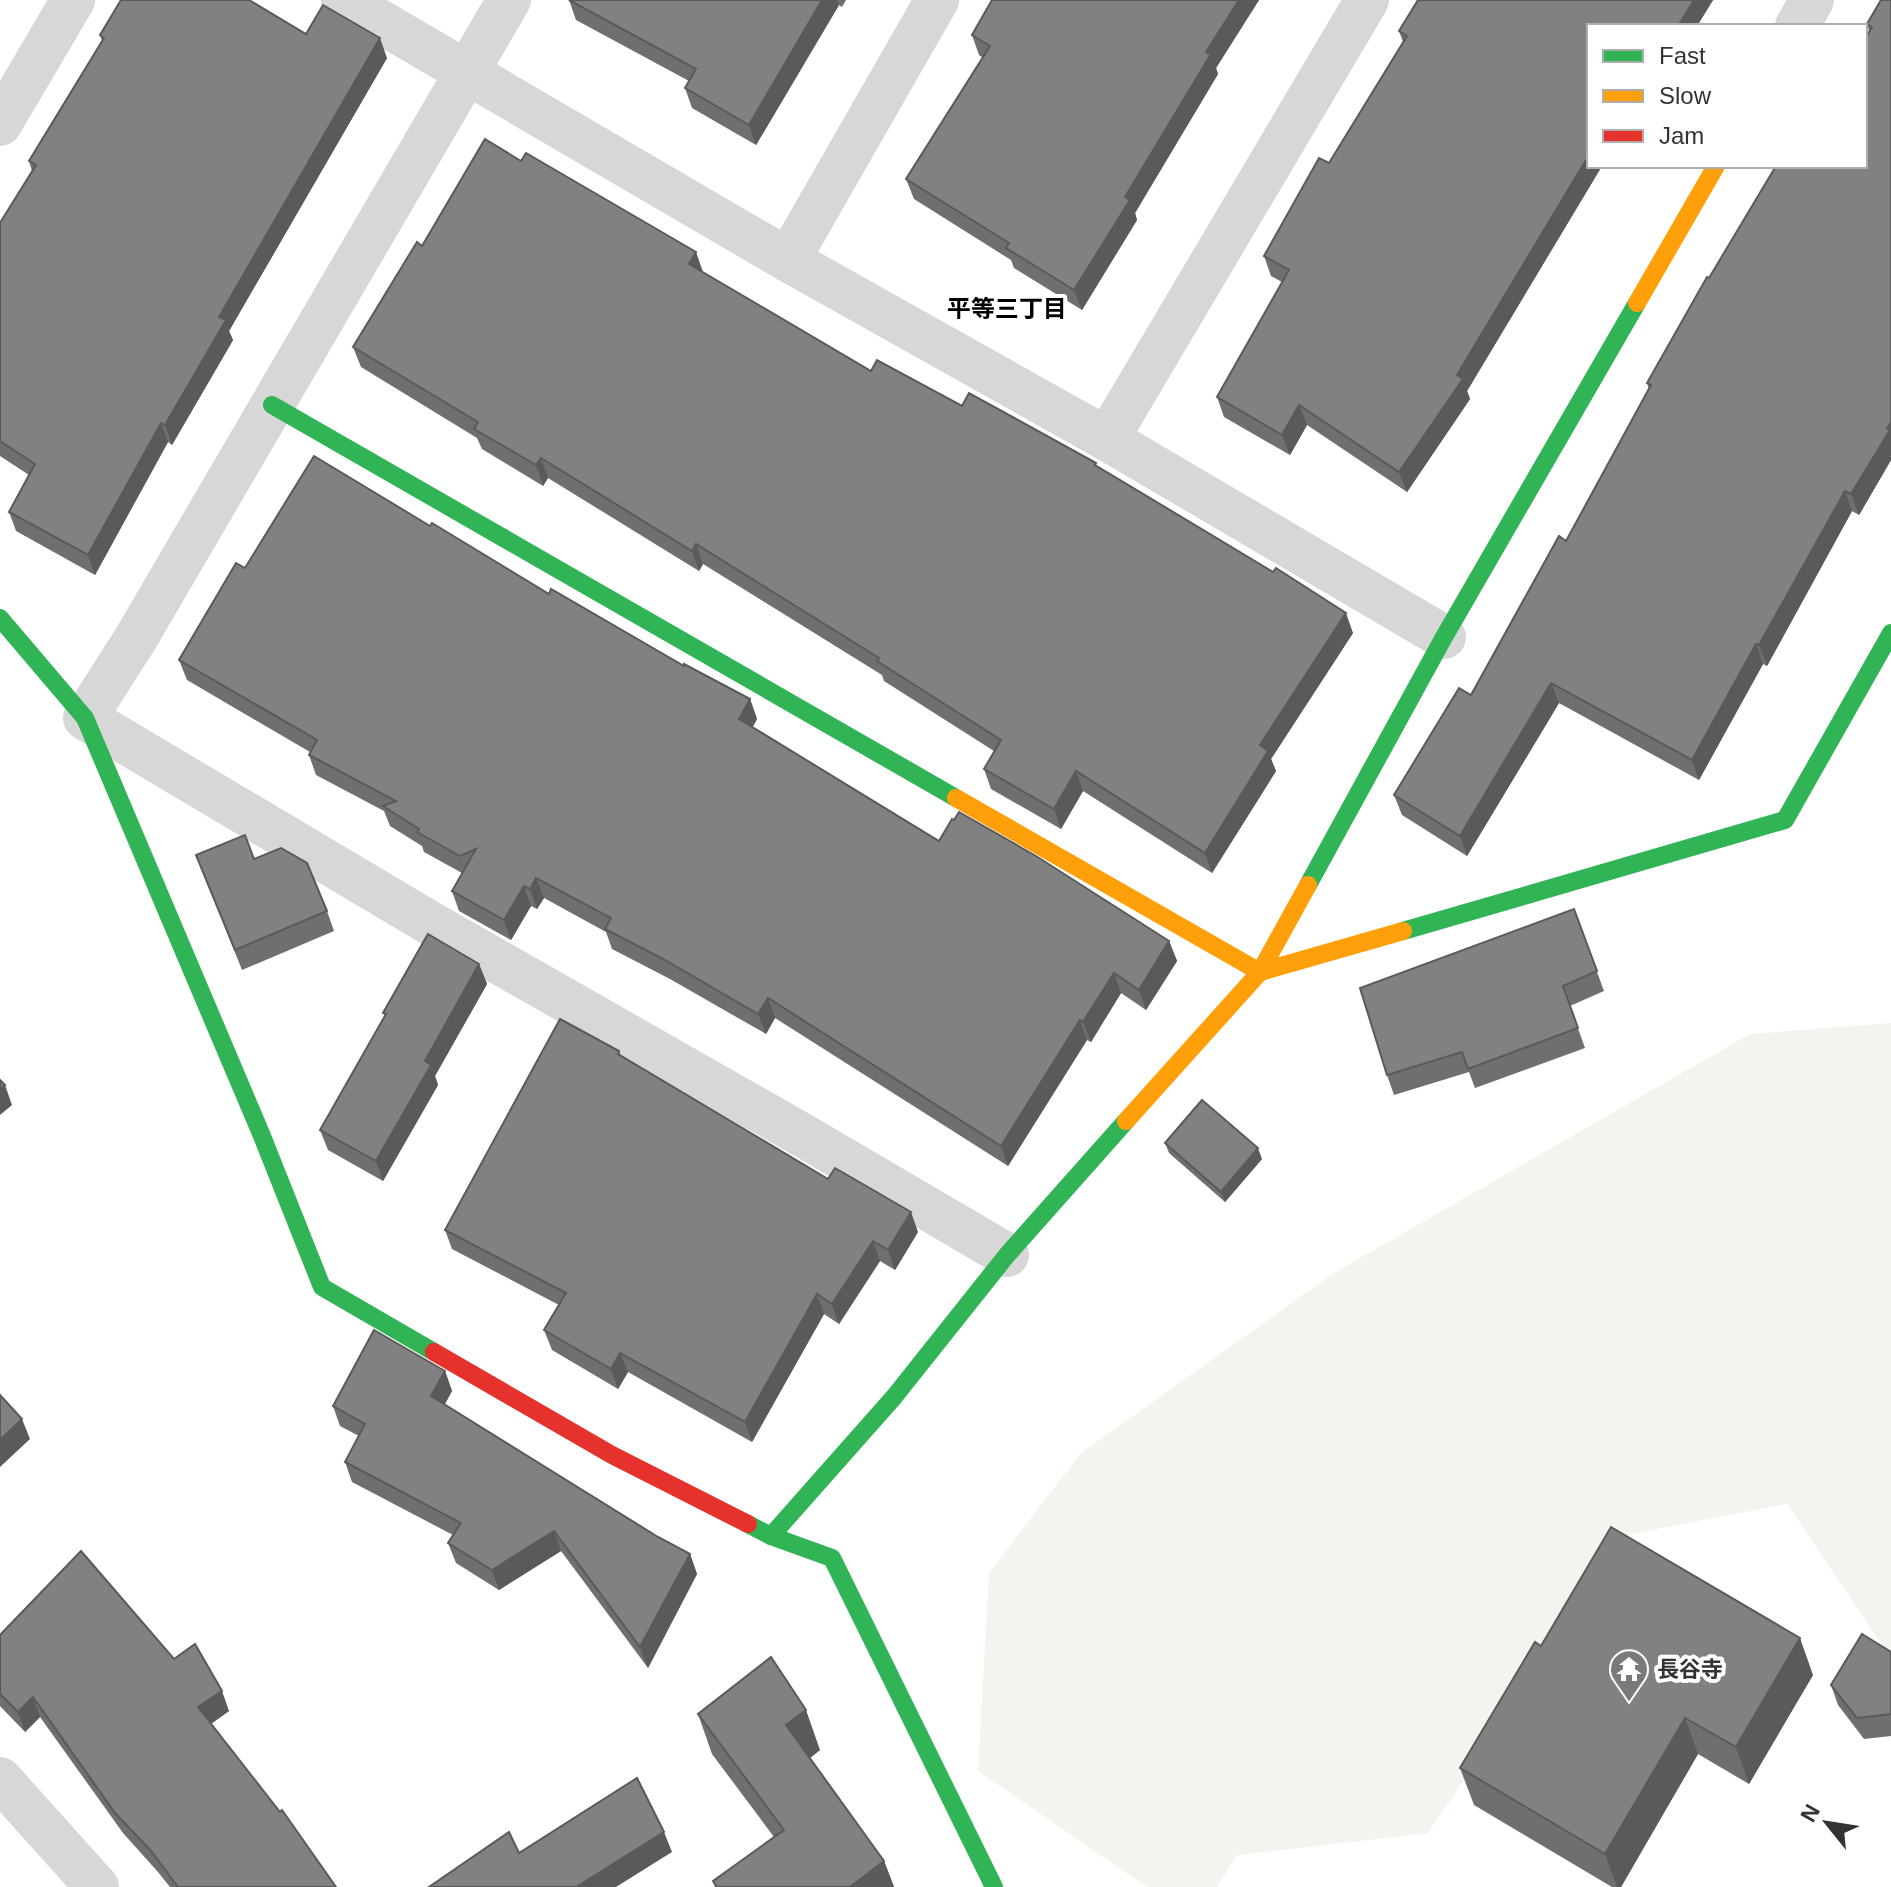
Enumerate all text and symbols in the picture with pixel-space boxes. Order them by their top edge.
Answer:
legend [1587,24,1867,168]
text: Fast [1659,42,1706,69]
text: Slow [1659,82,1712,109]
text: Jam [1659,122,1704,149]
district label: 平等三丁目 [947,295,1067,322]
temple icon: 長谷寺 [1608,1648,1650,1703]
place label: 長谷寺 [1657,1657,1723,1682]
north arrow [1787,1783,1867,1863]
text: N [1795,1800,1825,1826]

